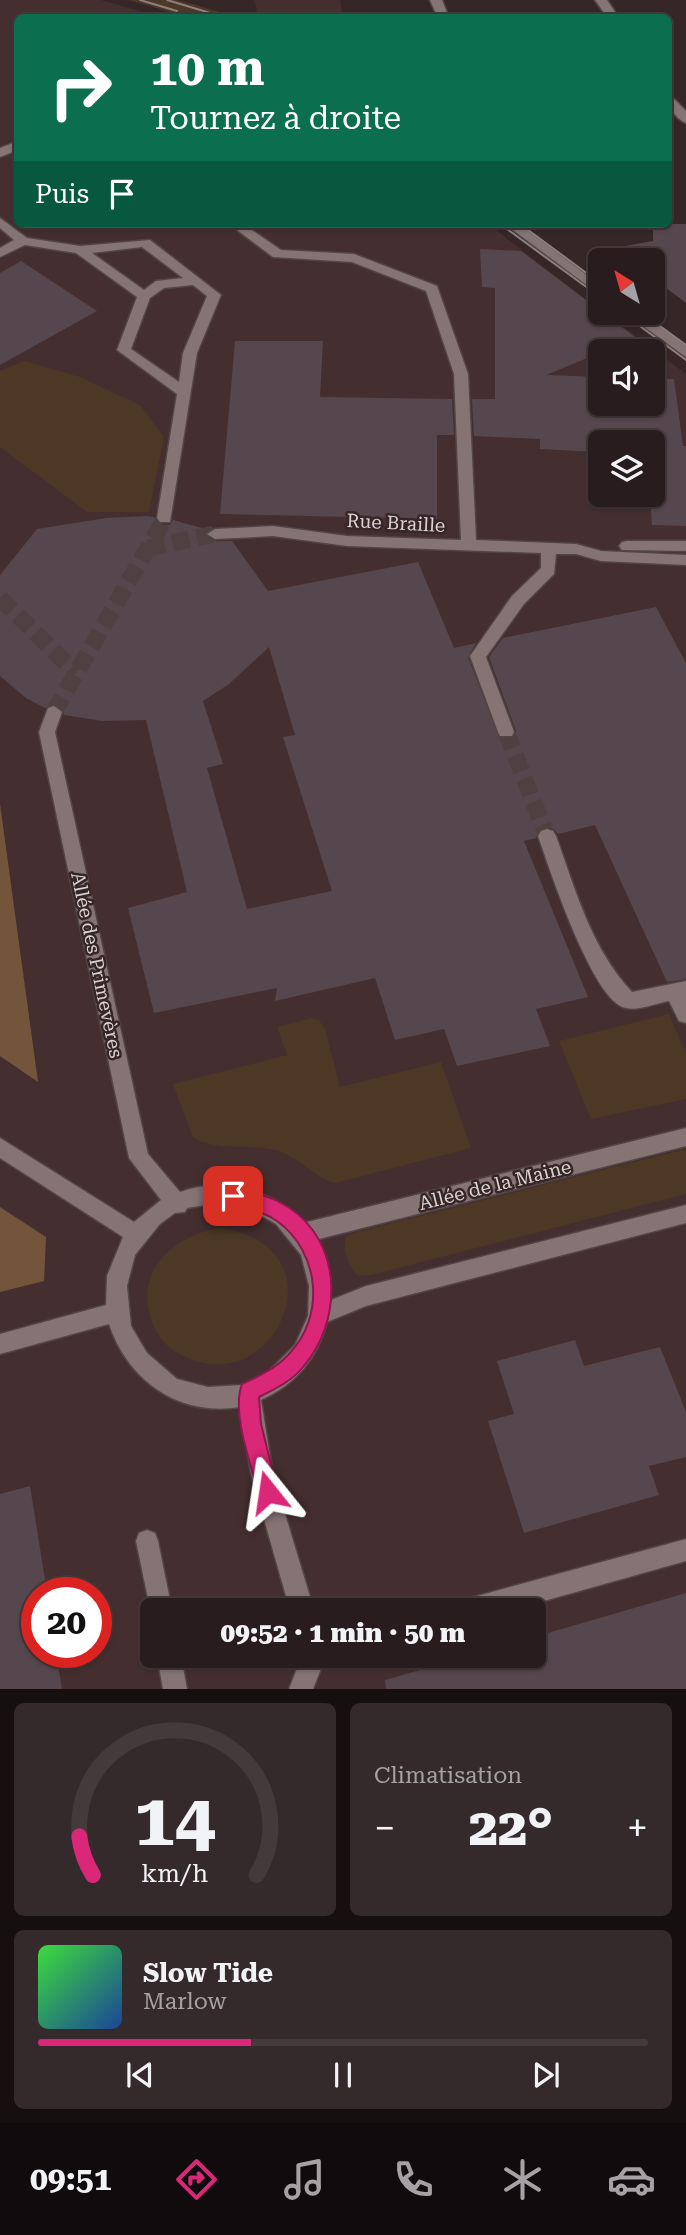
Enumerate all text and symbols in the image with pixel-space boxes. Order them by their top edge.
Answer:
text: 10 m [150,40,265,97]
icon: right [35,42,126,133]
text: Tournez à droite [150,99,401,137]
icon: arrive [103,175,141,213]
text: Puis [35,179,89,209]
north arrow [588,248,665,326]
map controls [588,248,665,507]
button: sound [588,339,665,416]
button: layers [588,430,665,507]
street label: Rue Braille [346,509,446,537]
street label: Allée des Primevères [66,870,128,1060]
street label: Allée de la Maine [416,1155,574,1215]
pin [203,1166,263,1226]
icon: arrive [214,1177,252,1215]
position arrow [231,1455,305,1529]
speed limit sign: 20 [21,1577,112,1668]
text: 09:52 · 1 min · 50 m [221,1618,465,1648]
text: Climatisation [374,1762,522,1789]
text: 14 [134,1779,216,1864]
text: 22° [469,1797,553,1858]
text: − [374,1806,395,1850]
text: + [627,1806,648,1850]
text: km/h [142,1859,208,1888]
text: Slow Tide [143,1958,273,1988]
text: Marlow [143,1988,226,2015]
icon: previous [121,2056,159,2094]
icon: pause [324,2056,362,2094]
icon: next [527,2056,565,2094]
icon: directions [172,2155,221,2204]
icon: music [280,2155,329,2204]
icon: phone [389,2155,438,2204]
icon: climate [498,2155,547,2204]
icon: car [607,2155,656,2204]
text: 09:51 [30,2160,112,2198]

